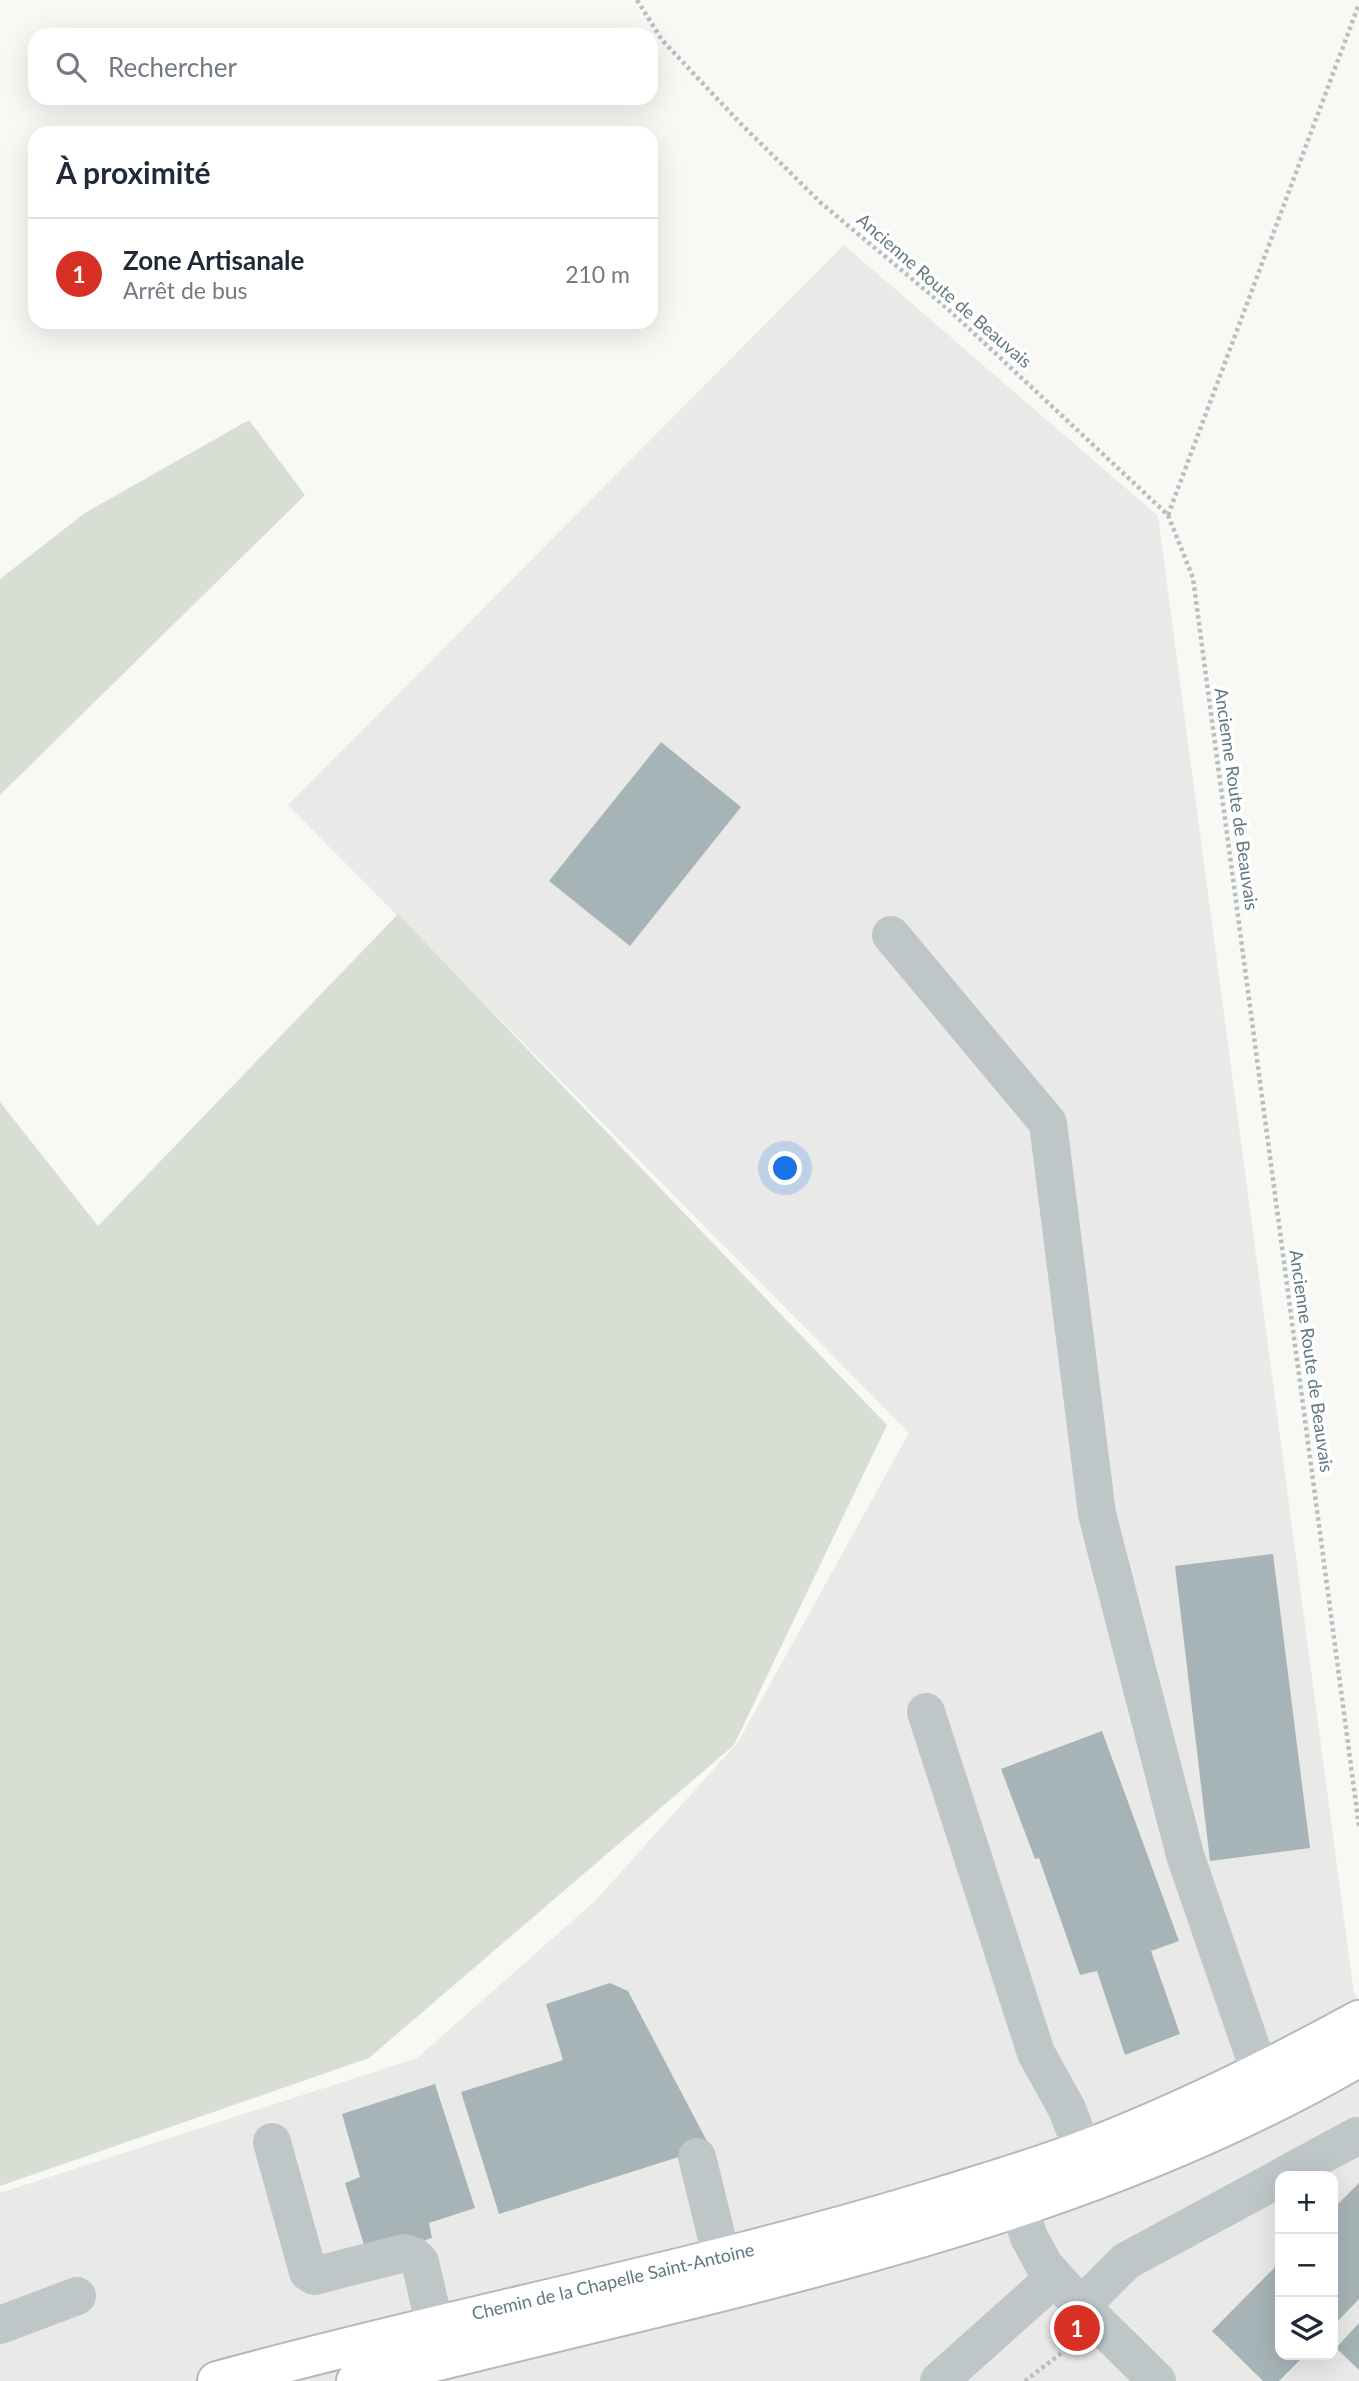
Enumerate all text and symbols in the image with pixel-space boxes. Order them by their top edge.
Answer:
search box [28,28,658,105]
icon: search [52,48,90,86]
text: Rechercher [108,51,237,83]
text: À proximité [56,154,211,190]
street label: Ancienne Route de Beauvais [853,208,1037,372]
text: Zone Artisanale [123,244,304,276]
text: 1 [72,260,86,288]
text: 210 m [565,260,630,288]
text: Arrêt de bus [123,276,248,304]
street label: Ancienne Route de Beauvais [1210,686,1264,912]
your location [768,1151,802,1185]
street label: Ancienne Route de Beauvais [1285,1248,1339,1474]
map controls [1275,2171,1338,2360]
button: + [1275,2171,1338,2234]
button: − [1275,2234,1338,2297]
street label: Chemin de la Chapelle Saint-Antoine [469,2238,756,2324]
button: layers [1275,2297,1338,2360]
pin: 1 [1054,2302,1100,2354]

